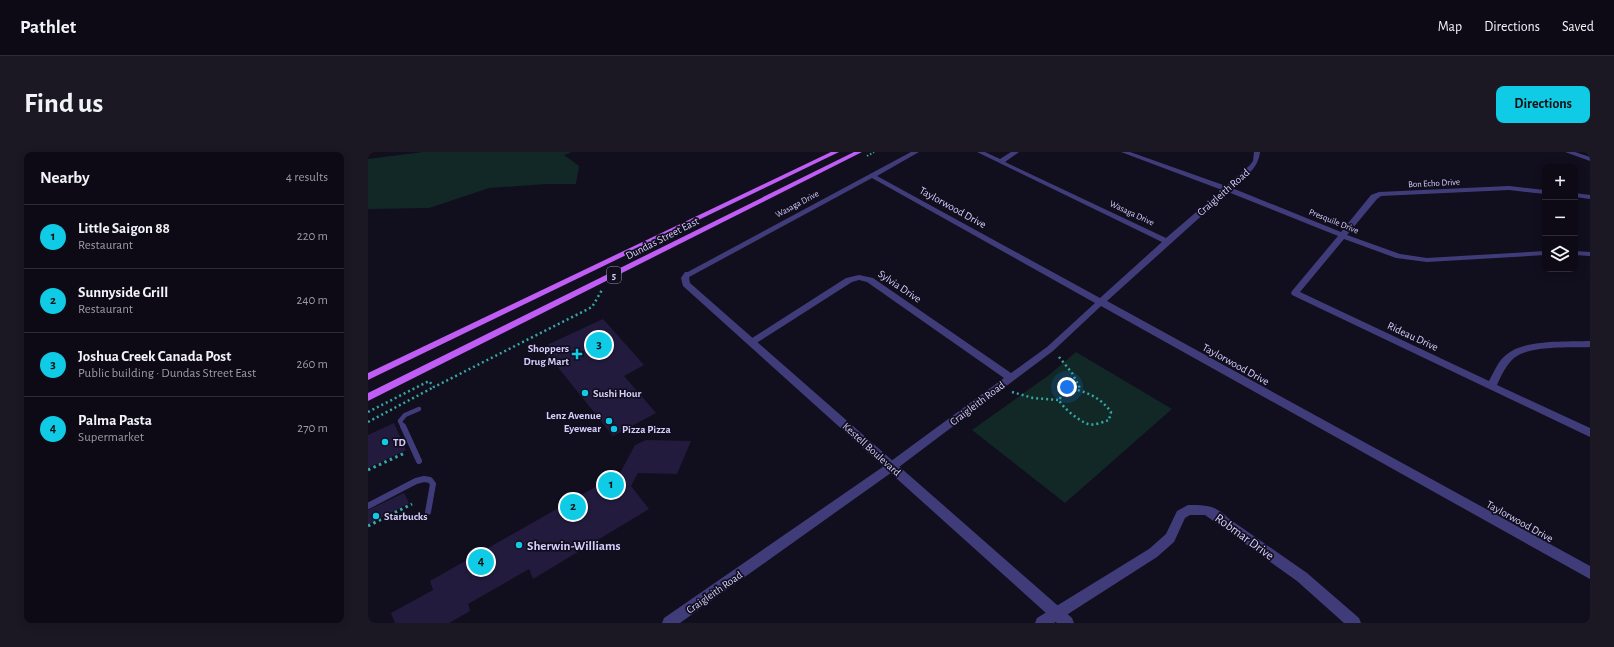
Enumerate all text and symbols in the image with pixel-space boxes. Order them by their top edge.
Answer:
text: Pathlet [20,18,76,37]
text: Map [1438,20,1462,34]
text: Directions [1484,20,1540,34]
text: Saved [1562,20,1594,34]
button: Directions [1496,86,1590,123]
text: Find us [24,90,103,118]
map controls [1542,164,1578,272]
button: + [1542,164,1578,200]
street label: Craigleith Road [1195,167,1252,218]
text: Nearby [40,169,90,186]
text: 4 results [286,171,328,184]
street label: Bon Echo Drive [1408,178,1460,189]
street label: Taylorwood Drive [918,185,988,230]
street label: Wasaga Drive [774,189,820,220]
street label: Wasaga Drive [1108,199,1155,228]
button: − [1542,200,1578,236]
street label: Presquile Drive [1308,207,1360,236]
street label: Dundas Street East [624,215,701,262]
text: Little Saigon 88 [78,221,170,236]
text: 1 [51,230,55,243]
text: 220 m [297,230,328,243]
button: layers [1542,236,1578,272]
text: Restaurant [78,239,133,252]
road number: 5 [607,267,621,283]
street label: Sylvia Drive [876,268,923,305]
text: Sunnyside Grill [78,285,168,300]
text: 2 [50,294,56,307]
text: 240 m [296,294,328,307]
text: Restaurant [78,303,133,316]
street label: Rideau Drive [1386,320,1440,353]
pin: 3 [586,330,612,360]
street label: Taylorwood Drive [1201,342,1271,387]
place label: Shoppers Drug Mart [524,343,569,367]
text: Joshua Creek Canada Post [78,349,231,364]
marker: Shoppers Drug Mart [572,349,582,359]
text: 3 [50,358,56,371]
text: 260 m [297,358,328,371]
text: Public building · Dundas Street East [78,367,256,380]
your location [1057,377,1077,397]
street label: Craigleith Road [948,379,1007,427]
marker: Sushi Hour [580,388,590,398]
place label: Sushi Hour [593,388,641,399]
place label: Lenz Avenue Eyewear [546,410,601,434]
text: Palma Pasta [78,413,152,428]
marker: Lenz Avenue Eyewear [604,416,614,426]
street label: Kestell Boulevard [841,421,903,478]
text: 4 [50,422,56,435]
text: 270 m [297,422,328,435]
marker: Pizza Pizza [609,424,619,434]
place label: Pizza Pizza [622,424,672,435]
text: Supermarket [78,431,144,444]
marker: TD [380,437,390,447]
place label: TD [393,437,406,448]
pin: 1 [598,470,624,500]
pin: 2 [560,492,586,522]
street label: Taylorwood Drive [1485,499,1555,544]
marker: Starbucks [371,511,381,521]
place label: Starbucks [384,511,428,522]
street label: Robmar Drive [1212,512,1276,563]
marker: Sherwin-Williams [514,540,524,550]
place label: Sherwin-Williams [527,540,620,553]
pin: 4 [468,547,494,577]
street label: Craigleith Road [684,569,744,616]

